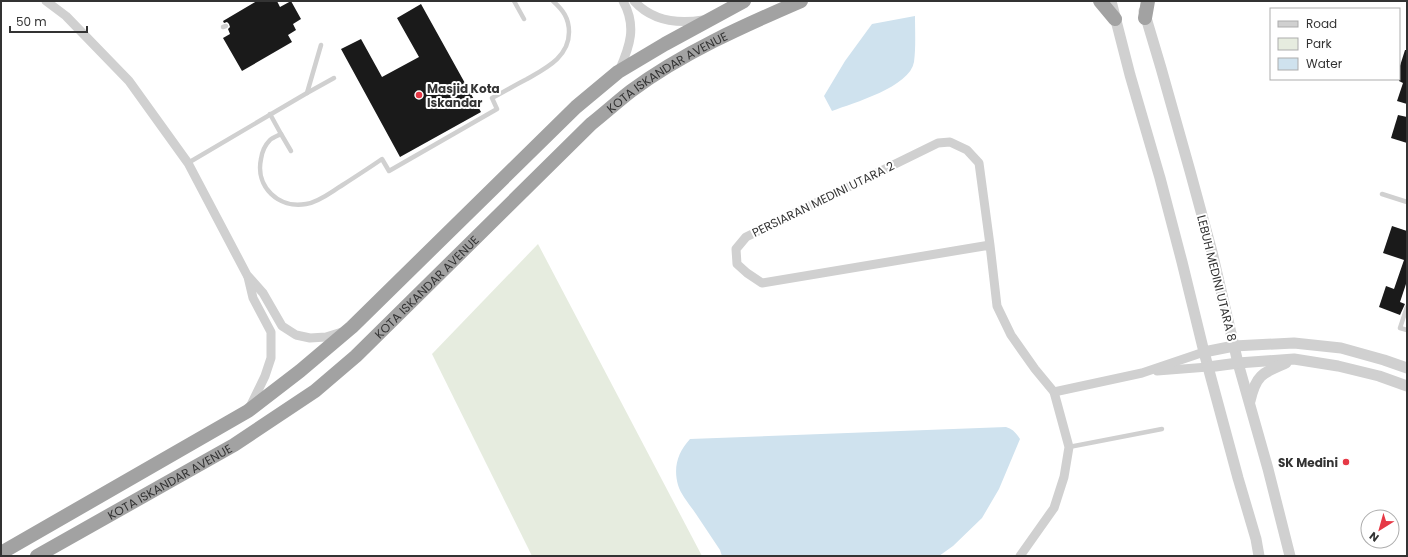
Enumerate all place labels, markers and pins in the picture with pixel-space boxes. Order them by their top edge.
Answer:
place label: Masjid Kota Iskandar [427,80,500,111]
marker: Masjid Kota Iskandar [414,90,424,100]
place label: SK Medini [1278,454,1338,471]
marker: SK Medini [1341,457,1351,467]

